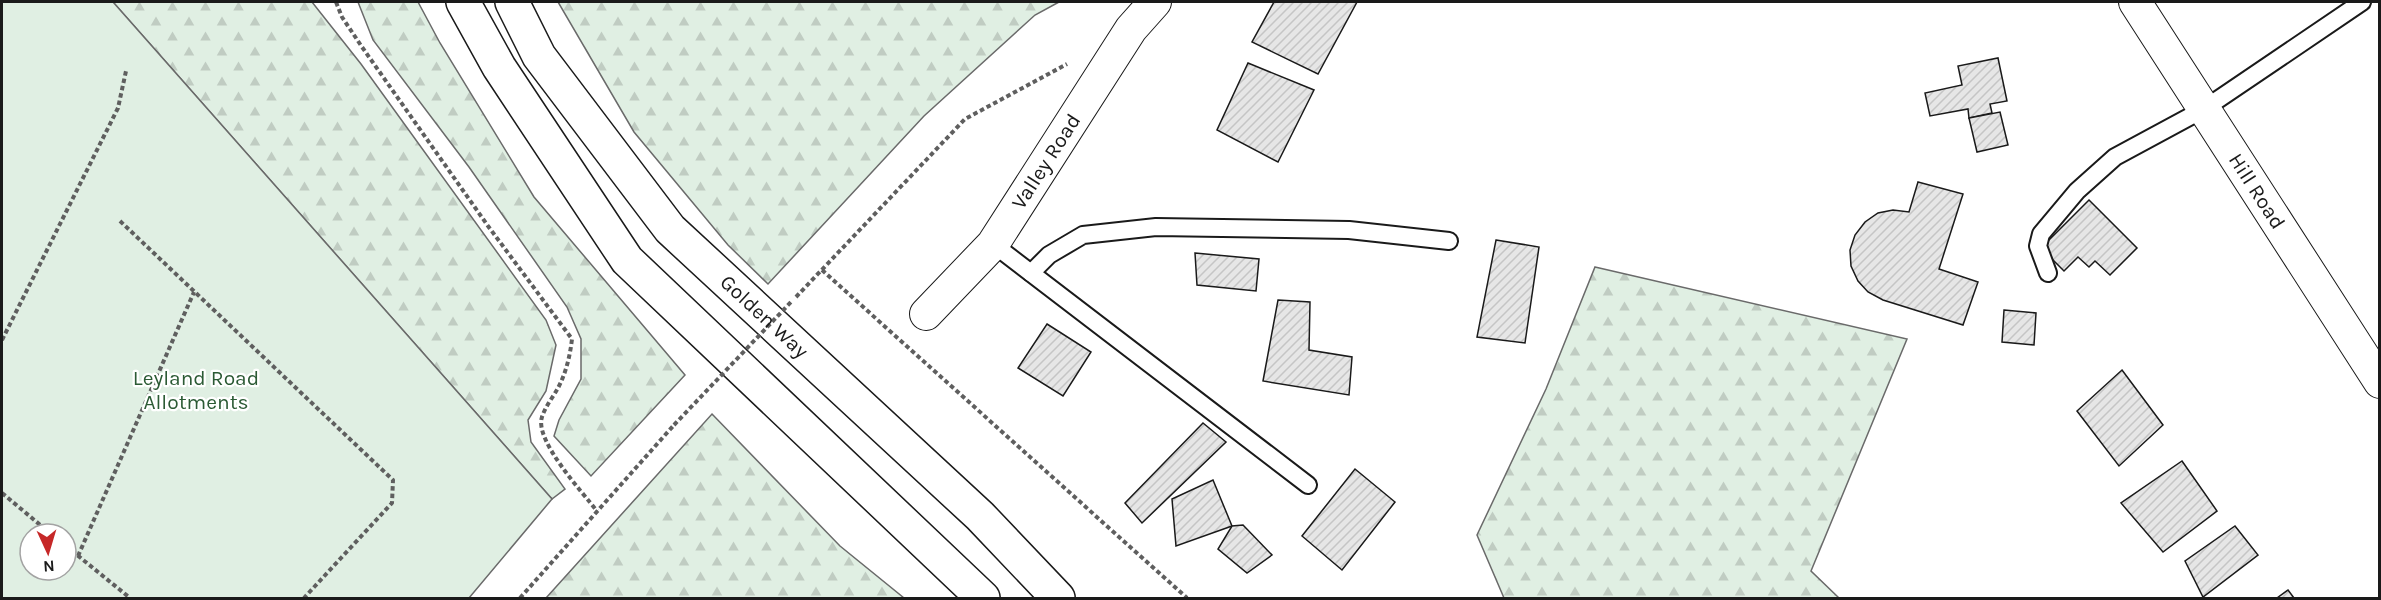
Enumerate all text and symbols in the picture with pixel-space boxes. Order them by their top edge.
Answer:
street label: Valley Road [1007,109,1085,214]
street label: Hill Road [2224,149,2290,234]
street label: Golden Way [715,270,814,363]
park label: Leyland Road Allotments [133,366,259,414]
north arrow [18,522,78,582]
text: N [43,557,55,576]

